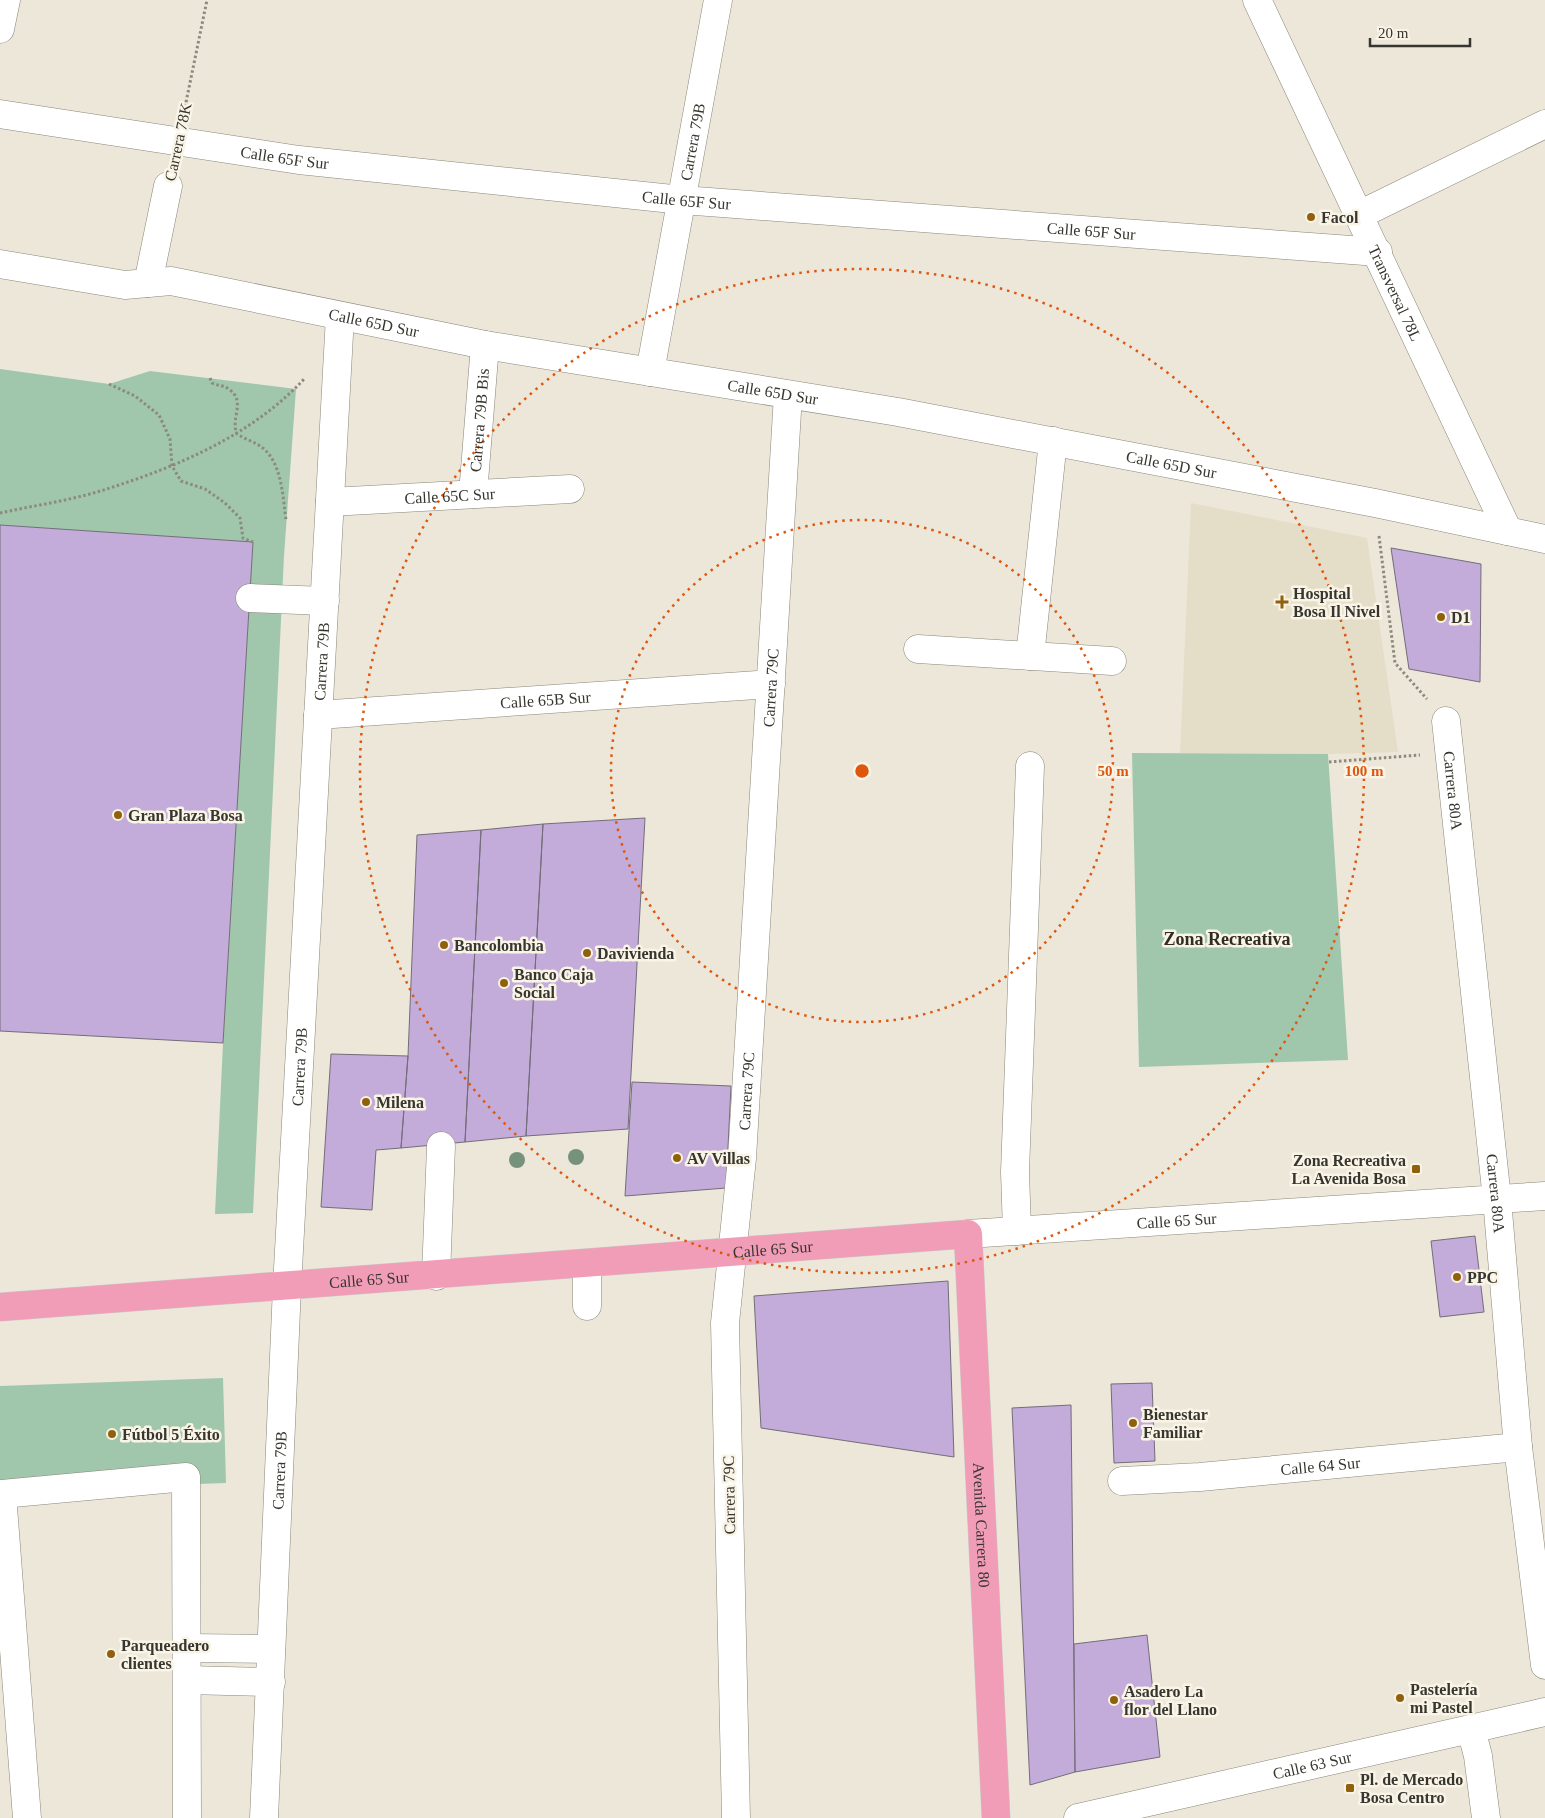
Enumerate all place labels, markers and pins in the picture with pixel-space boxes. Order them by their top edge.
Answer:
place label: Facol [1321,209,1359,226]
marker: Facol [1305,211,1317,223]
place label: Hospital Bosa Il Nivel [1293,585,1381,620]
marker: Hospital Bosa Il Nivel [1275,595,1289,609]
place label: D1 [1451,609,1471,626]
marker: D1 [1435,611,1447,623]
centre of rings [853,762,871,780]
place label: Gran Plaza Bosa [128,807,243,824]
marker: Gran Plaza Bosa [112,809,124,821]
place label: Bancolombia [454,937,544,954]
marker: Bancolombia [438,939,450,951]
place label: Davivienda [597,945,674,962]
marker: Davivienda [581,947,593,959]
place label: Banco Caja Social [514,966,594,1001]
marker: Banco Caja Social [498,977,510,989]
place label: Milena [376,1094,424,1111]
marker: Milena [360,1096,372,1108]
place label: AV Villas [687,1150,750,1167]
marker: AV Villas [671,1152,683,1164]
place label: Zona Recreativa La Avenida Bosa [1292,1152,1406,1187]
marker: Zona Recreativa La Avenida Bosa [1410,1163,1422,1175]
place label: PPC [1467,1269,1498,1286]
marker: PPC [1451,1271,1463,1283]
place label: Bienestar Familiar [1143,1406,1208,1441]
marker: Bienestar Familiar [1127,1417,1139,1429]
place label: Fútbol 5 Éxito [122,1425,220,1443]
marker: Fútbol 5 Éxito [106,1428,118,1440]
place label: Parqueadero clientes [121,1637,209,1672]
marker: Parqueadero clientes [105,1648,117,1660]
place label: Pastelería mi Pastel [1410,1681,1478,1716]
place label: Asadero La flor del Llano [1124,1683,1217,1718]
marker: Pastelería mi Pastel [1394,1692,1406,1704]
marker: Asadero La flor del Llano [1108,1694,1120,1706]
place label: Pl. de Mercado Bosa Centro [1360,1771,1463,1806]
marker: Pl. de Mercado Bosa Centro [1344,1782,1356,1794]

